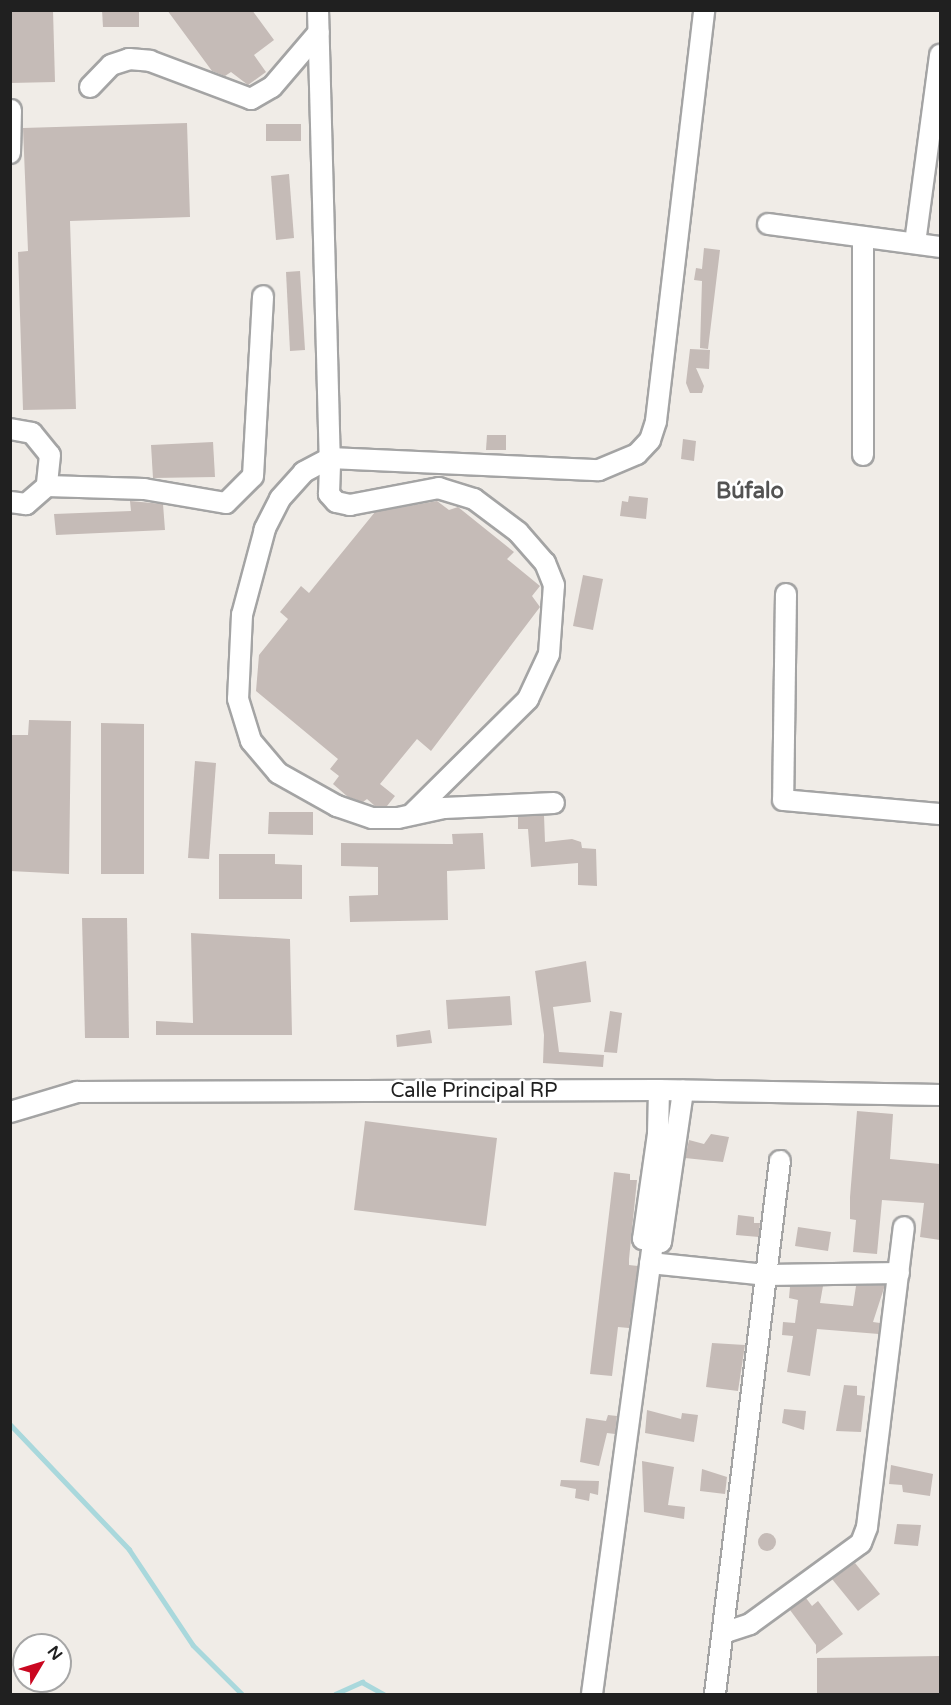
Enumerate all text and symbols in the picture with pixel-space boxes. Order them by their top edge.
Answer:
district label: Búfalo [716,479,784,505]
street label: Calle Principal RP [390,1079,558,1103]
north arrow [12,1633,72,1693]
text: N [43,1642,66,1664]

